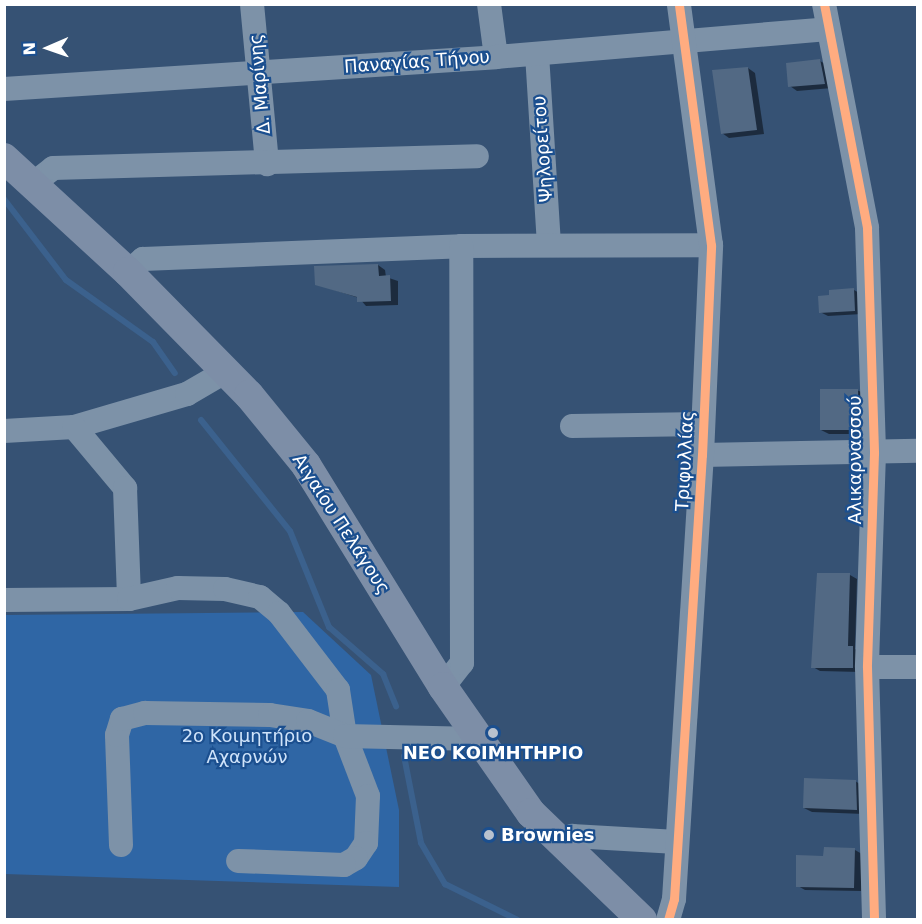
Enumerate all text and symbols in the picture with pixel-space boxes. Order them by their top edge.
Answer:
north arrow [18,18,78,78]
street label: Δ. Μαρίνης [245,33,275,135]
text: N [20,42,39,56]
street label: Παναγίας Τήνου [343,46,491,78]
street label: Ψηλορείτου [529,95,557,203]
street label: Αλικαρνασσού [844,395,866,525]
street label: Τριφυλλίας [672,410,698,512]
street label: Αιγαίου Πελάγους [288,450,394,598]
park label: 2ο Κοιμητήριο Αχαρνών [182,726,312,768]
marker: ΝΕΟ ΚΟΙΜΗΤΗΡΙΟ [486,726,500,740]
place label: ΝΕΟ ΚΟΙΜΗΤΗΡΙΟ [403,742,583,764]
place label: Brownies [501,824,594,846]
marker: Brownies [482,828,496,842]

